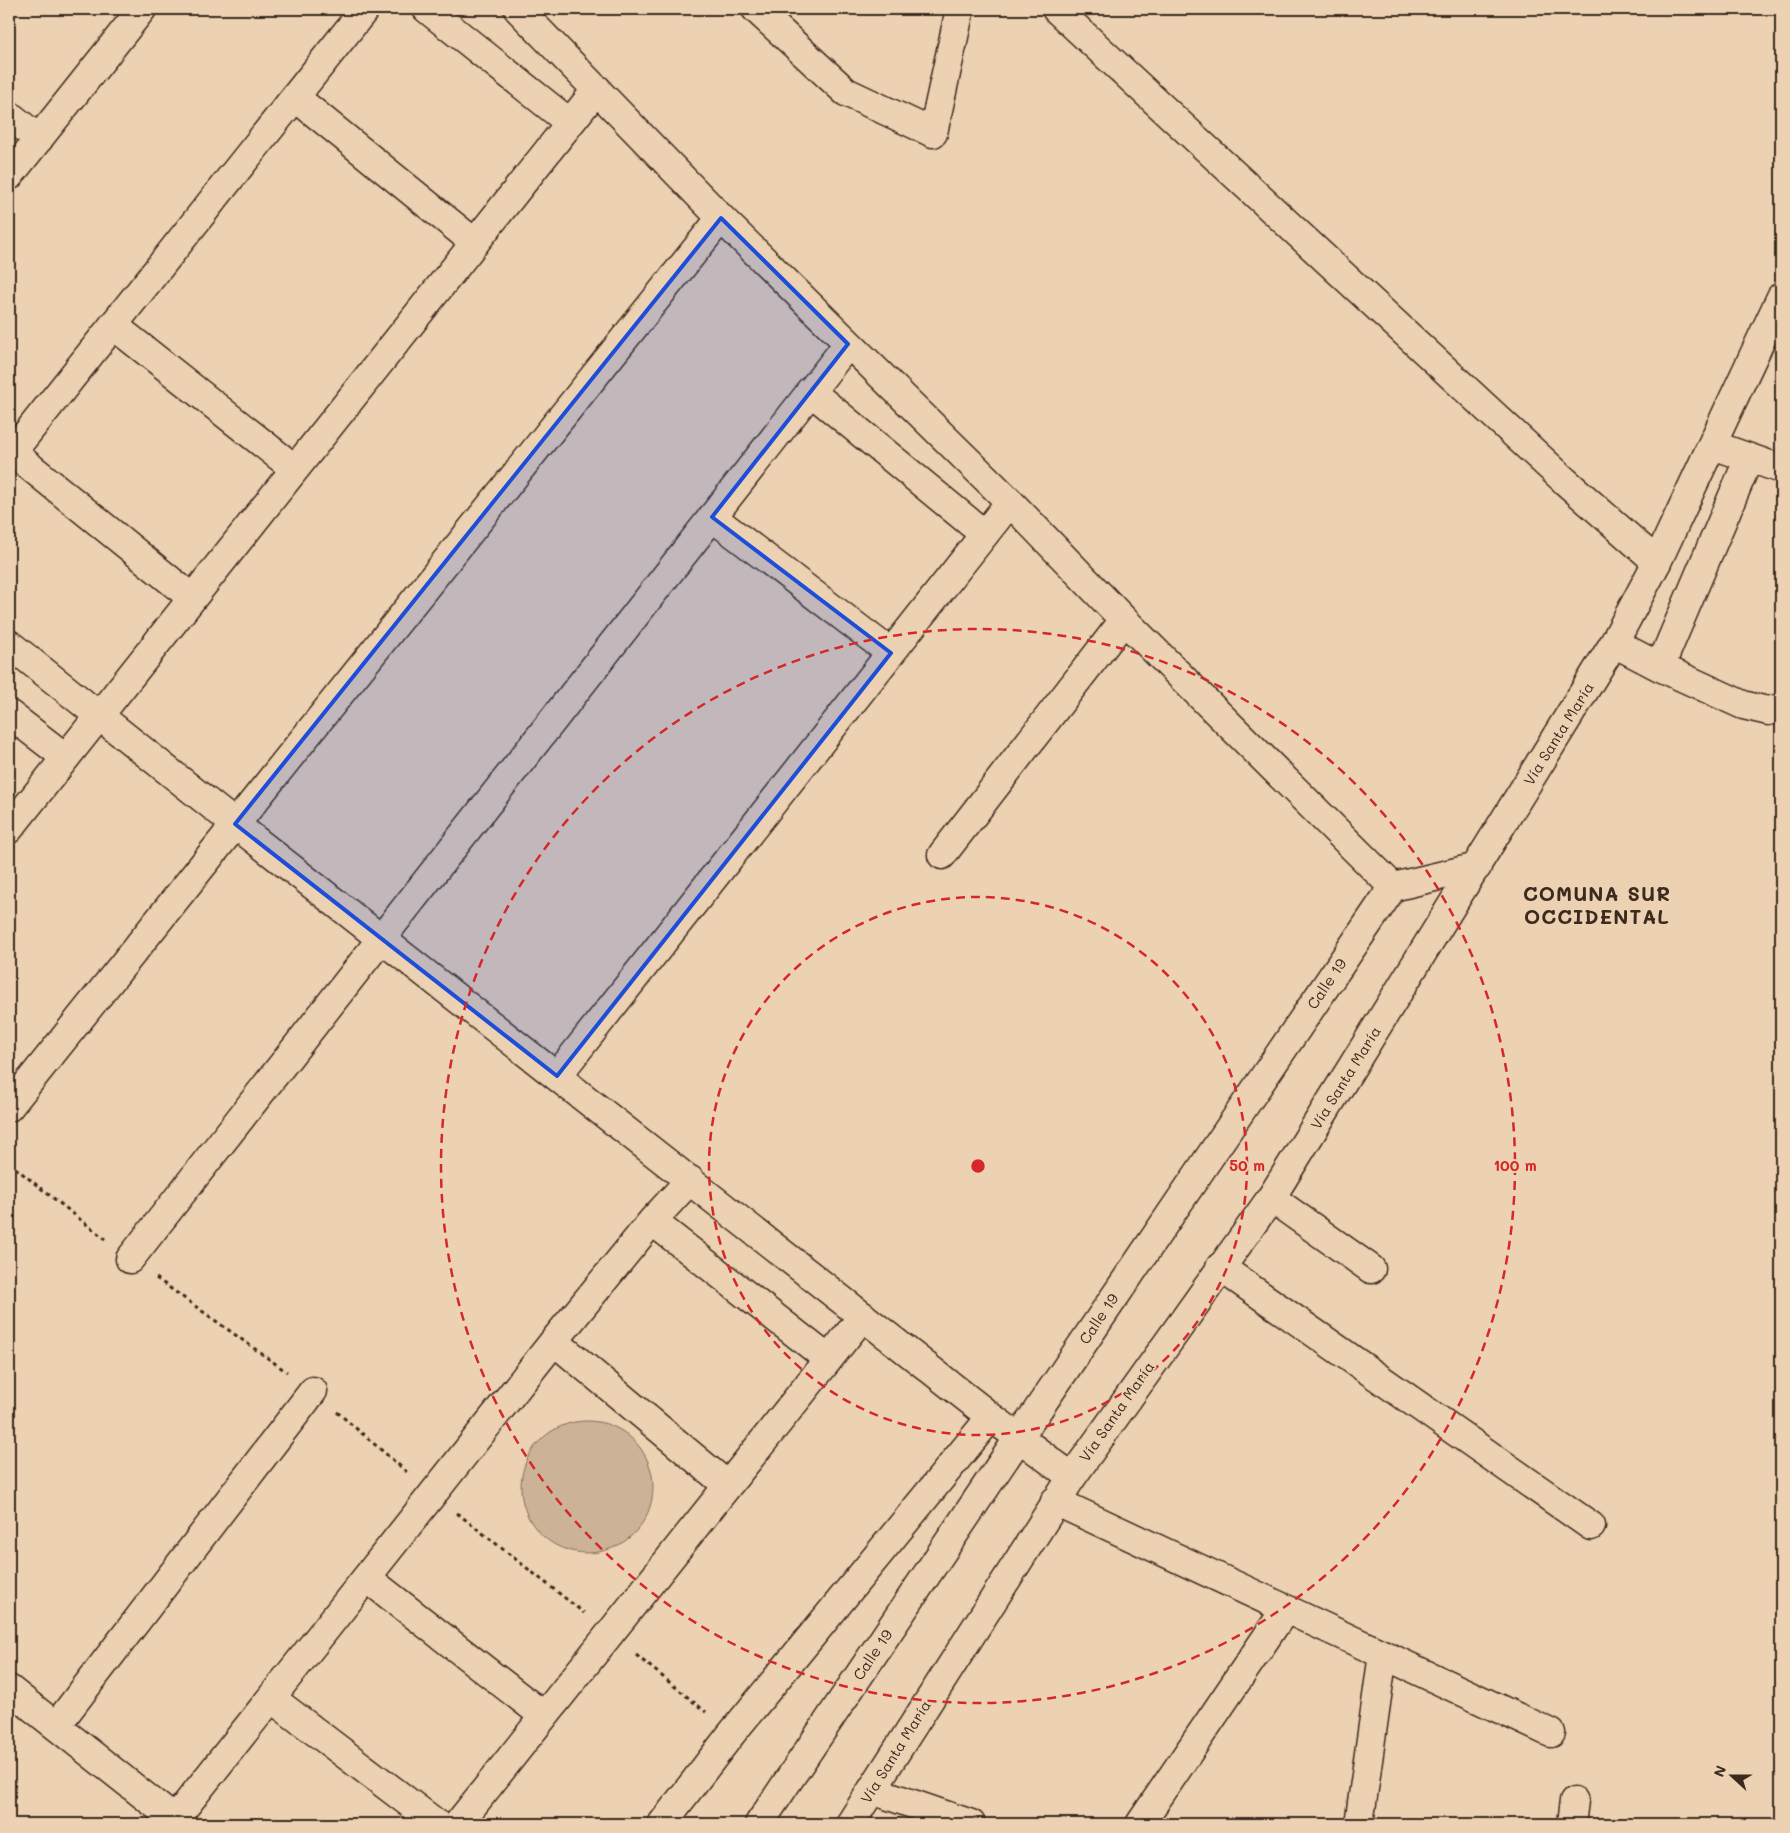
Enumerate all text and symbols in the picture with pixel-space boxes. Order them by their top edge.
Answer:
street label: Vía Santa María [1518,678,1598,789]
district label: COMUNA SUR OCCIDENTAL [1523,880,1671,929]
street label: Calle 19 [1302,954,1351,1013]
street label: Vía Santa María [1305,1022,1385,1133]
text: 50 m [1229,1155,1265,1175]
text: 100 m [1493,1155,1537,1175]
centre of rings [969,1157,987,1175]
street label: Calle 19 [1074,1289,1123,1348]
street label: Vía Santa María [1074,1357,1158,1466]
street label: Calle 19 [848,1625,897,1684]
street label: Vía Santa María [855,1696,935,1807]
north arrow [1708,1750,1758,1800]
text: N [1709,1763,1730,1780]

